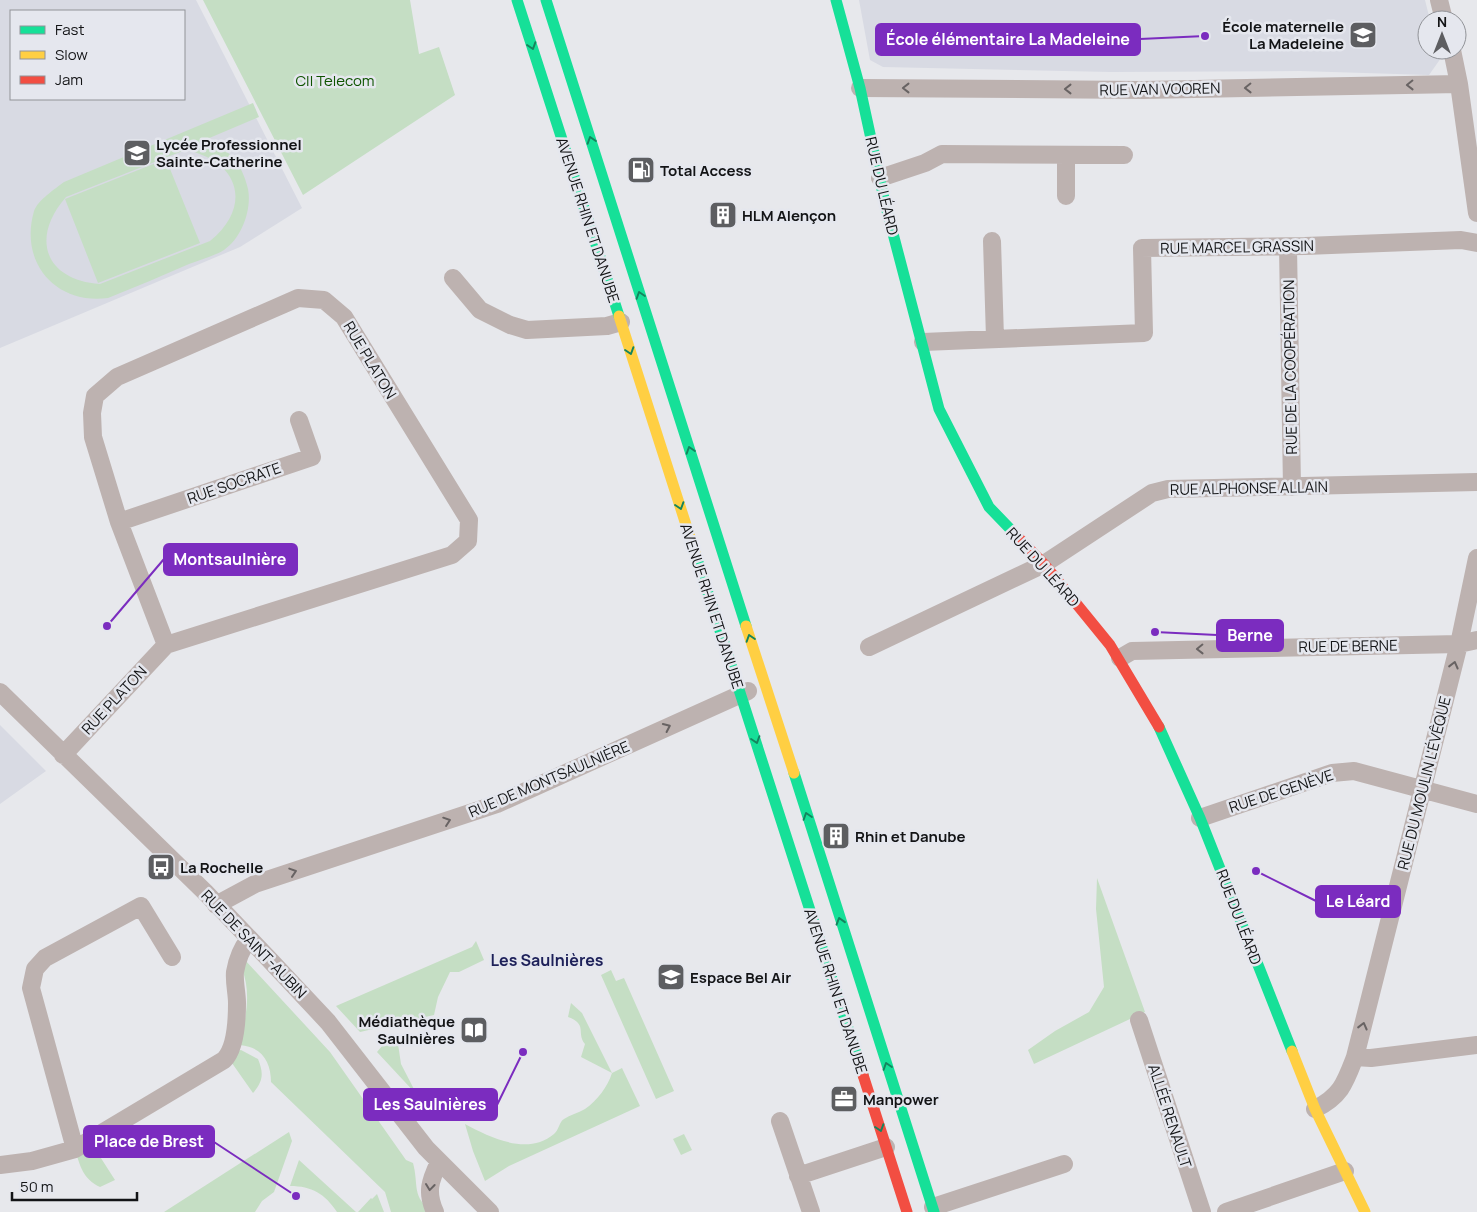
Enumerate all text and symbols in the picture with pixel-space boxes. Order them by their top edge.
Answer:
legend [10,10,185,100]
north arrow [1417,10,1467,60]
text: N [1437,12,1447,31]
place label: École maternelle La Madeleine [1222,16,1344,54]
text: Fast [55,19,84,40]
school or university icon: École maternelle La Madeleine [1348,20,1378,50]
callout: École élémentaire La Madeleine [876,24,1140,55]
text: École élémentaire La Madeleine [886,28,1130,50]
one-way arrow [526,42,536,50]
text: Slow [55,44,88,65]
text: Jam [55,69,83,90]
park label: CII Telecom [295,70,375,91]
street label: RUE VAN VOOREN [1099,77,1221,101]
one-way arrow [1406,79,1414,90]
one-way arrow [901,83,909,93]
one-way arrow [1244,83,1252,93]
one-way arrow [1064,84,1072,95]
place label: Lycée Professionnel Sainte-Catherine [156,134,302,172]
street label: AVENUE RHIN ET DANUBE [551,135,625,305]
street label: RUE DU LÉARD [860,135,904,237]
one-way arrow [587,136,597,145]
school or university icon: Lycée Professionnel Sainte-Catherine [122,138,152,168]
fuel station icon: Total Access [626,155,656,185]
place label: Total Access [660,160,752,181]
building icon: HLM Alençon [708,200,738,230]
place label: HLM Alençon [742,205,836,226]
street label: RUE MARCEL GRASSIN [1160,235,1314,259]
street label: RUE DE LA COOPÉRATION [1278,279,1302,455]
one-way arrow [636,291,646,299]
street label: RUE PLATON [339,317,401,403]
one-way arrow [625,346,635,355]
one-way arrow [686,446,696,454]
street label: RUE SOCRATE [184,457,284,509]
street label: RUE ALPHONSE ALLAIN [1170,476,1328,500]
one-way arrow [674,501,684,509]
street label: AVENUE RHIN ET DANUBE [675,521,749,691]
street label: RUE DU LÉARD [1002,523,1084,611]
callout: Montsaulnière [164,544,297,575]
text: Montsaulnière [174,548,287,570]
callout: Berne [1217,620,1283,651]
text: Berne [1227,624,1273,646]
one-way arrow [746,634,756,642]
street label: RUE DE BERNE [1298,635,1398,657]
one-way arrow [1196,644,1204,655]
one-way arrow [1448,660,1459,669]
street label: RUE PLATON [77,661,151,739]
street label: RUE DU MOULIN L'ÉVÊQUE [1392,694,1456,872]
one-way arrow [662,722,671,733]
one-way arrow [750,735,760,744]
street label: RUE DE MONTSAULNIÈRE [465,736,633,822]
street label: RUE DE GENÈVE [1226,764,1336,818]
one-way arrow [803,812,813,820]
one-way arrow [442,817,451,827]
building icon: Rhin et Danube [821,821,851,851]
place label: Rhin et Danube [855,826,966,847]
bus stop icon: La Rochelle [146,852,176,882]
place label: La Rochelle [180,857,263,878]
street label: RUE DU LÉARD [1211,866,1267,968]
one-way arrow [288,868,296,878]
street label: RUE DE SAINT-AUBIN [197,885,311,1003]
callout: Le Léard [1316,886,1400,917]
text: Le Léard [1326,890,1390,912]
street label: AVENUE RHIN ET DANUBE [799,906,873,1076]
one-way arrow [836,917,846,925]
district label: Les Saulnières [491,949,604,971]
school or university icon: Espace Bel Air [656,962,686,992]
place label: Espace Bel Air [690,967,791,988]
place label: Médiathèque Saulnières [358,1011,455,1049]
library icon: Médiathèque Saulnières [459,1015,489,1045]
one-way arrow [1357,1021,1368,1030]
street label: ALLÉE RENAULT [1143,1061,1197,1171]
one-way arrow [882,1062,892,1070]
office icon: Manpower [829,1084,859,1114]
callout: Les Saulnières [364,1089,497,1120]
place label: Manpower [863,1089,939,1110]
text: Les Saulnières [374,1093,487,1115]
one-way arrow [874,1123,884,1132]
callout: Place de Brest [84,1126,214,1157]
text: Place de Brest [94,1130,204,1152]
scale bar [12,1170,138,1202]
text: 50 m [20,1176,54,1197]
one-way arrow [425,1183,436,1191]

